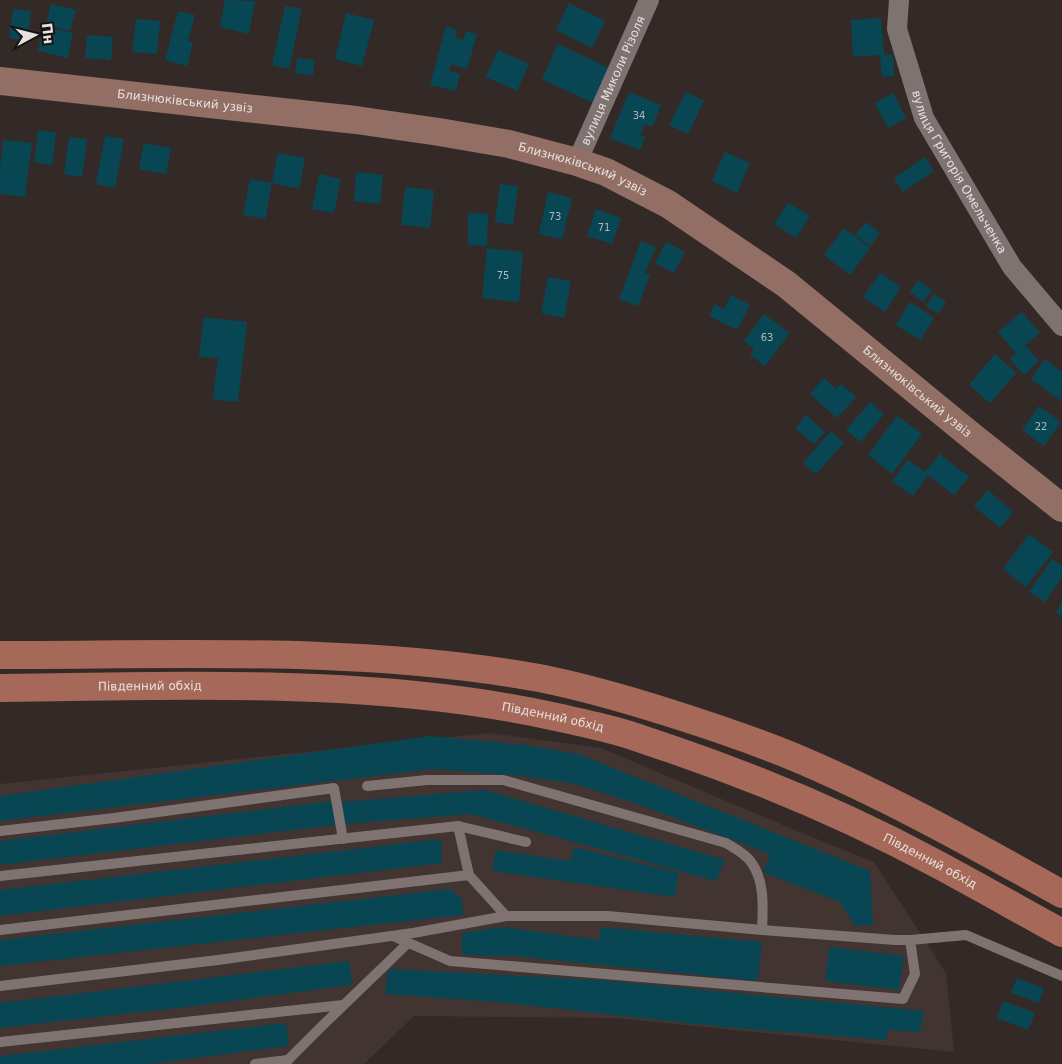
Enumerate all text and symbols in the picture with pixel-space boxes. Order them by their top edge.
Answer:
north arrow [10,10,60,60]
street label: вулиця Миколи Різоля [578,14,648,148]
text: Пн [39,22,57,45]
street label: Близнюківський узвіз [116,87,253,116]
street label: вулиця Григорія Омельченка [909,89,1010,256]
house number: 34 [633,110,645,121]
street label: Близнюківський узвіз [517,140,649,199]
house number: 73 [549,211,561,222]
house number: 71 [598,222,610,233]
house number: 75 [497,270,509,281]
house number: 63 [761,332,773,343]
street label: Близнюківський узвіз [860,343,974,440]
house number: 22 [1035,421,1047,432]
street label: Південний обхід [98,679,202,694]
street label: Південний обхід [501,700,605,735]
street label: Південний обхід [881,831,979,891]

